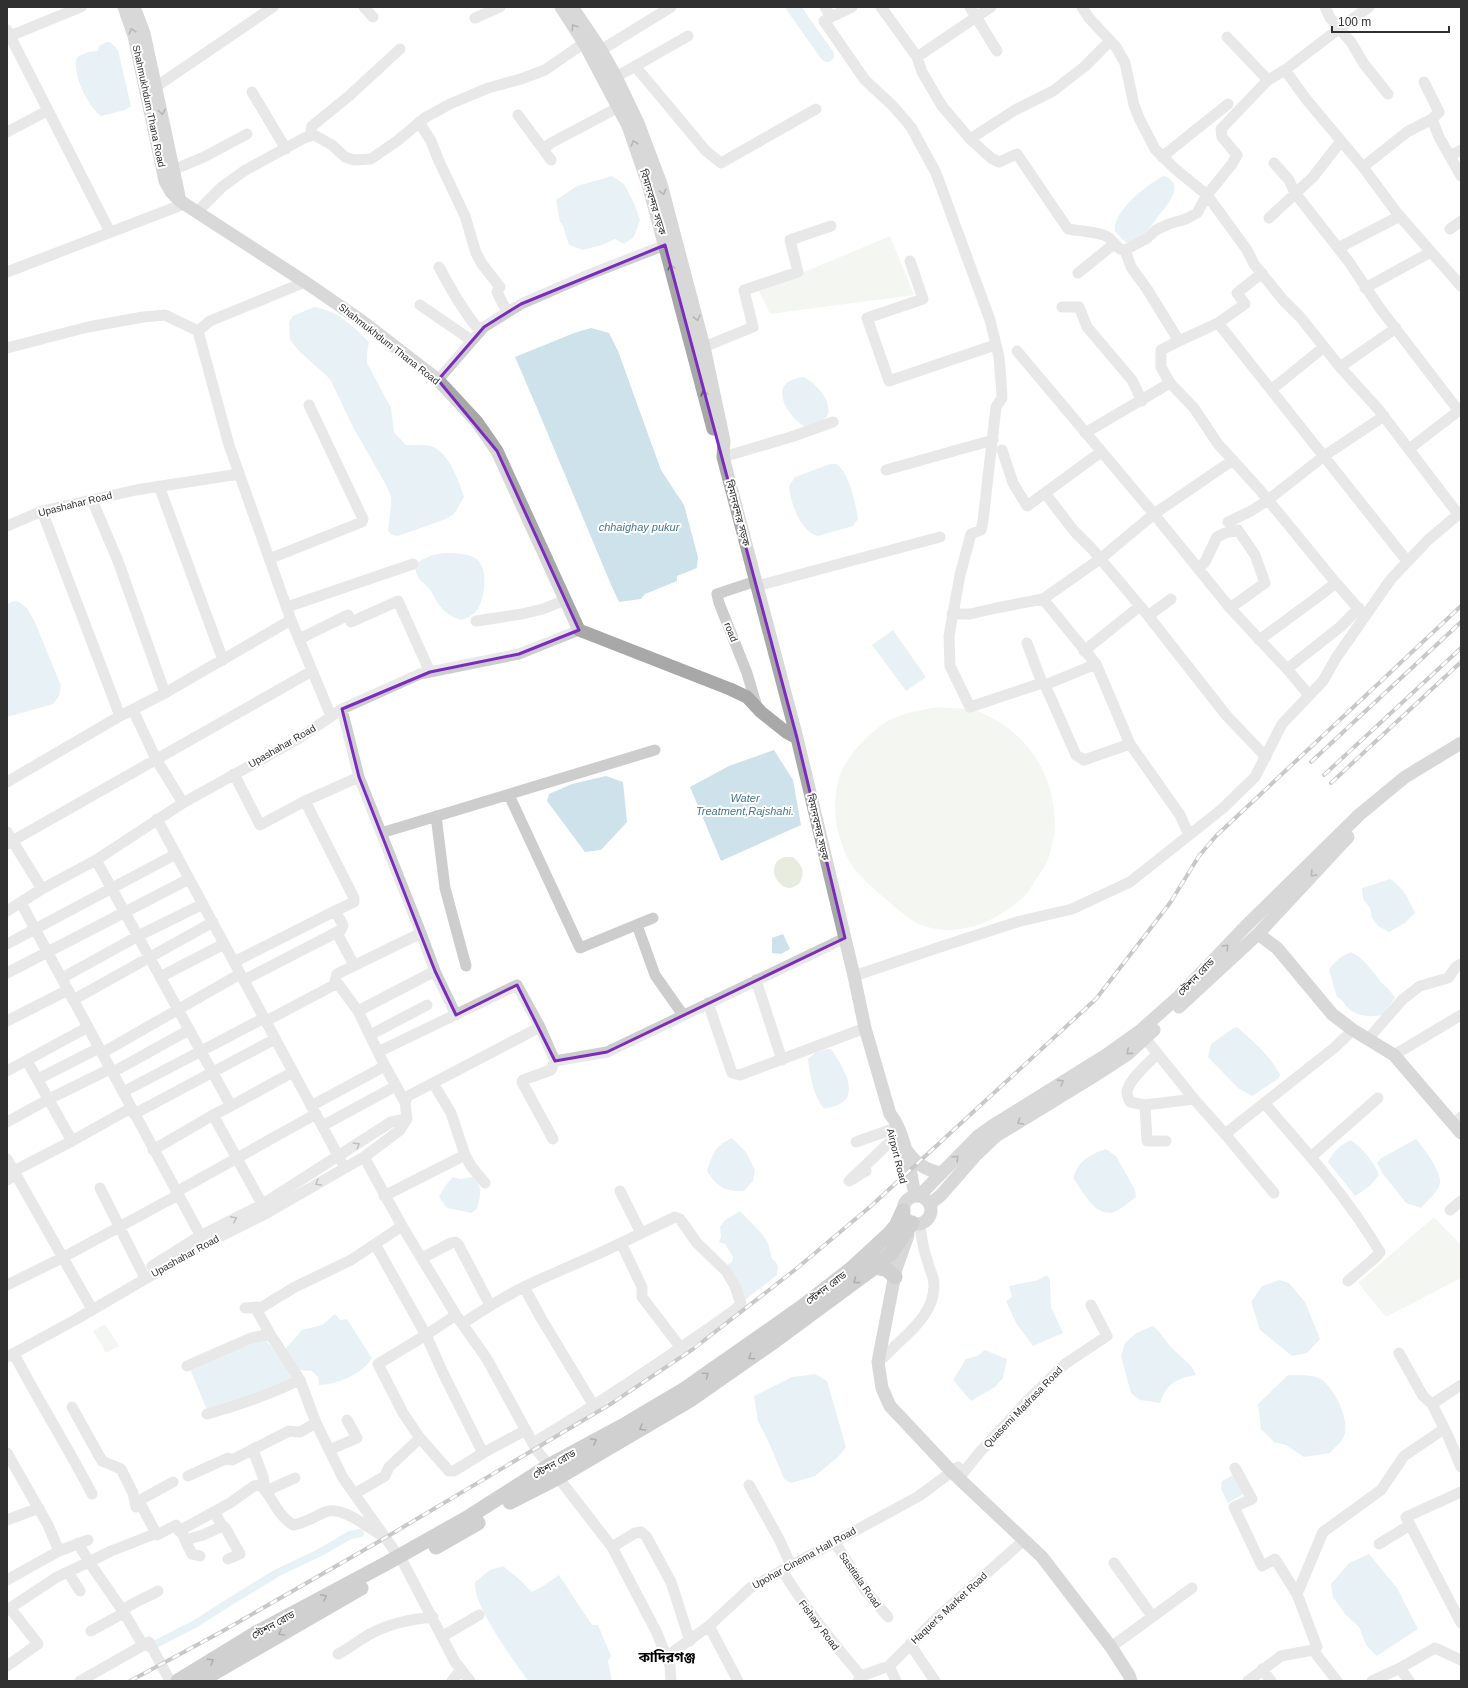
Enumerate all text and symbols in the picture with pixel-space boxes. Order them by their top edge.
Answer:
scale bar [1332,8,1449,34]
text: 100 m [1338,15,1371,29]
one-way arrow [571,24,579,31]
one-way arrow [128,28,137,35]
street label: Shahmukhdum Thana Road [131,44,167,168]
one-way arrow [157,109,165,115]
one-way arrow [630,139,638,146]
street label: বিমানবন্দর সড়ক [637,167,668,237]
one-way arrow [658,188,667,195]
one-way arrow [667,264,676,271]
street label: Shahmukhdum Thana Road [336,301,442,387]
one-way arrow [692,314,700,321]
one-way arrow [700,390,708,396]
street label: বিমানবন্দর সড়ক [724,478,752,548]
street label: Upashahar Road [37,490,113,518]
water label: chhaighay pukur [599,521,681,533]
street label: road [722,621,740,643]
street label: Upashahar Road [247,722,317,770]
water label: Water Treatment,Rajshahi. [696,792,794,817]
street label: বিমানবন্দর সড়ক [805,792,831,862]
one-way arrow [1310,869,1317,877]
one-way arrow [1221,944,1229,952]
street label: স্টেশন রোড [1176,955,1217,998]
one-way arrow [1126,1047,1134,1054]
one-way arrow [1057,1080,1064,1087]
one-way arrow [1017,1117,1024,1124]
street label: Airport Road [885,1127,909,1185]
one-way arrow [353,1142,360,1149]
one-way arrow [952,1155,959,1163]
one-way arrow [315,1178,322,1186]
one-way arrow [229,1216,237,1224]
street label: Upashahar Road [149,1233,221,1279]
street label: স্টেশন রোড [804,1269,849,1307]
one-way arrow [854,1276,861,1283]
one-way arrow [748,1352,755,1360]
street label: Quasemi Madrasa Road [981,1364,1065,1450]
one-way arrow [702,1372,709,1380]
one-way arrow [639,1423,646,1430]
one-way arrow [590,1439,598,1446]
street label: স্টেশন রোড [531,1447,578,1481]
street label: Upohar Cinema Hall Road [750,1525,858,1591]
street label: Sastitala Road [837,1550,883,1610]
street label: Haquer's Market Road [909,1570,989,1646]
one-way arrow [320,1594,327,1601]
street label: Fishary Road [797,1598,841,1652]
street label: স্টেশন রোড [250,1608,297,1641]
one-way arrow [278,1629,285,1636]
district label: কাদিরগঞ্জ [637,1649,696,1665]
one-way arrow [207,1659,214,1666]

